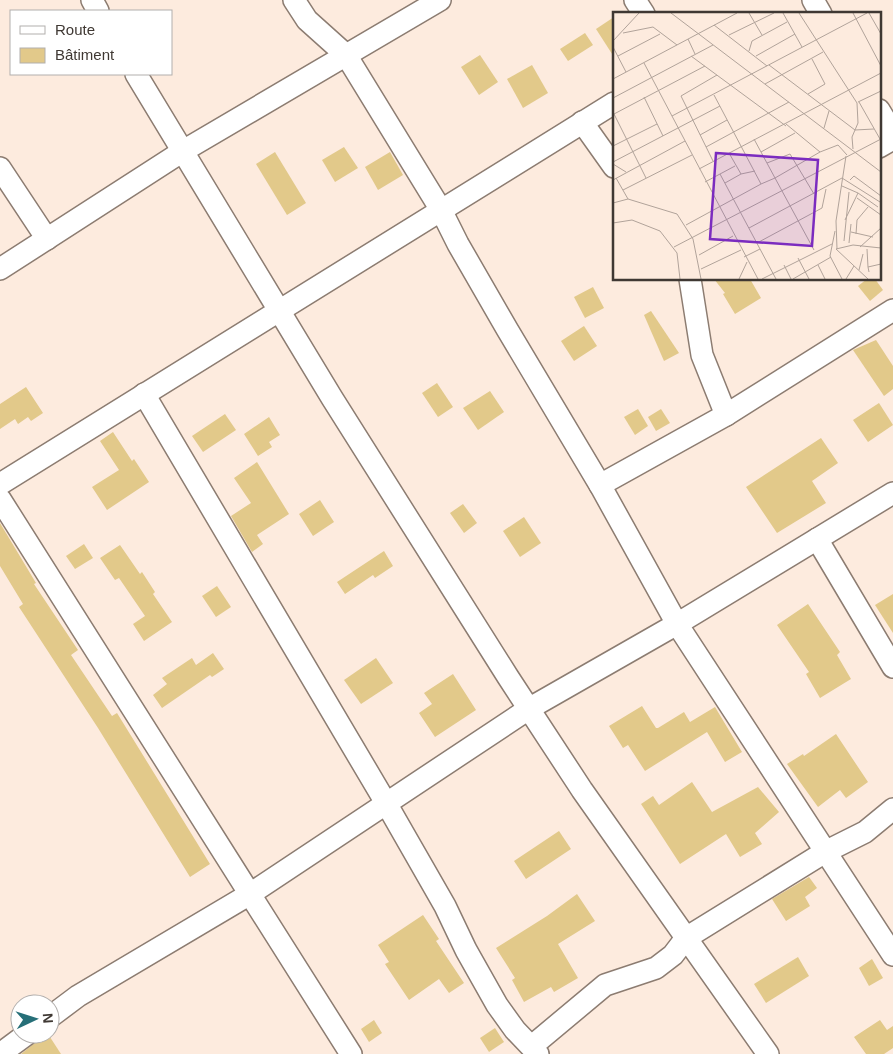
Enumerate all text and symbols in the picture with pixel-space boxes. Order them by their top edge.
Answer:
legend [10,10,172,75]
inset map [613,12,880,280]
text: Route [55,21,95,38]
text: Bâtiment [55,46,115,63]
north arrow [10,994,60,1044]
text: N [40,1012,56,1024]

